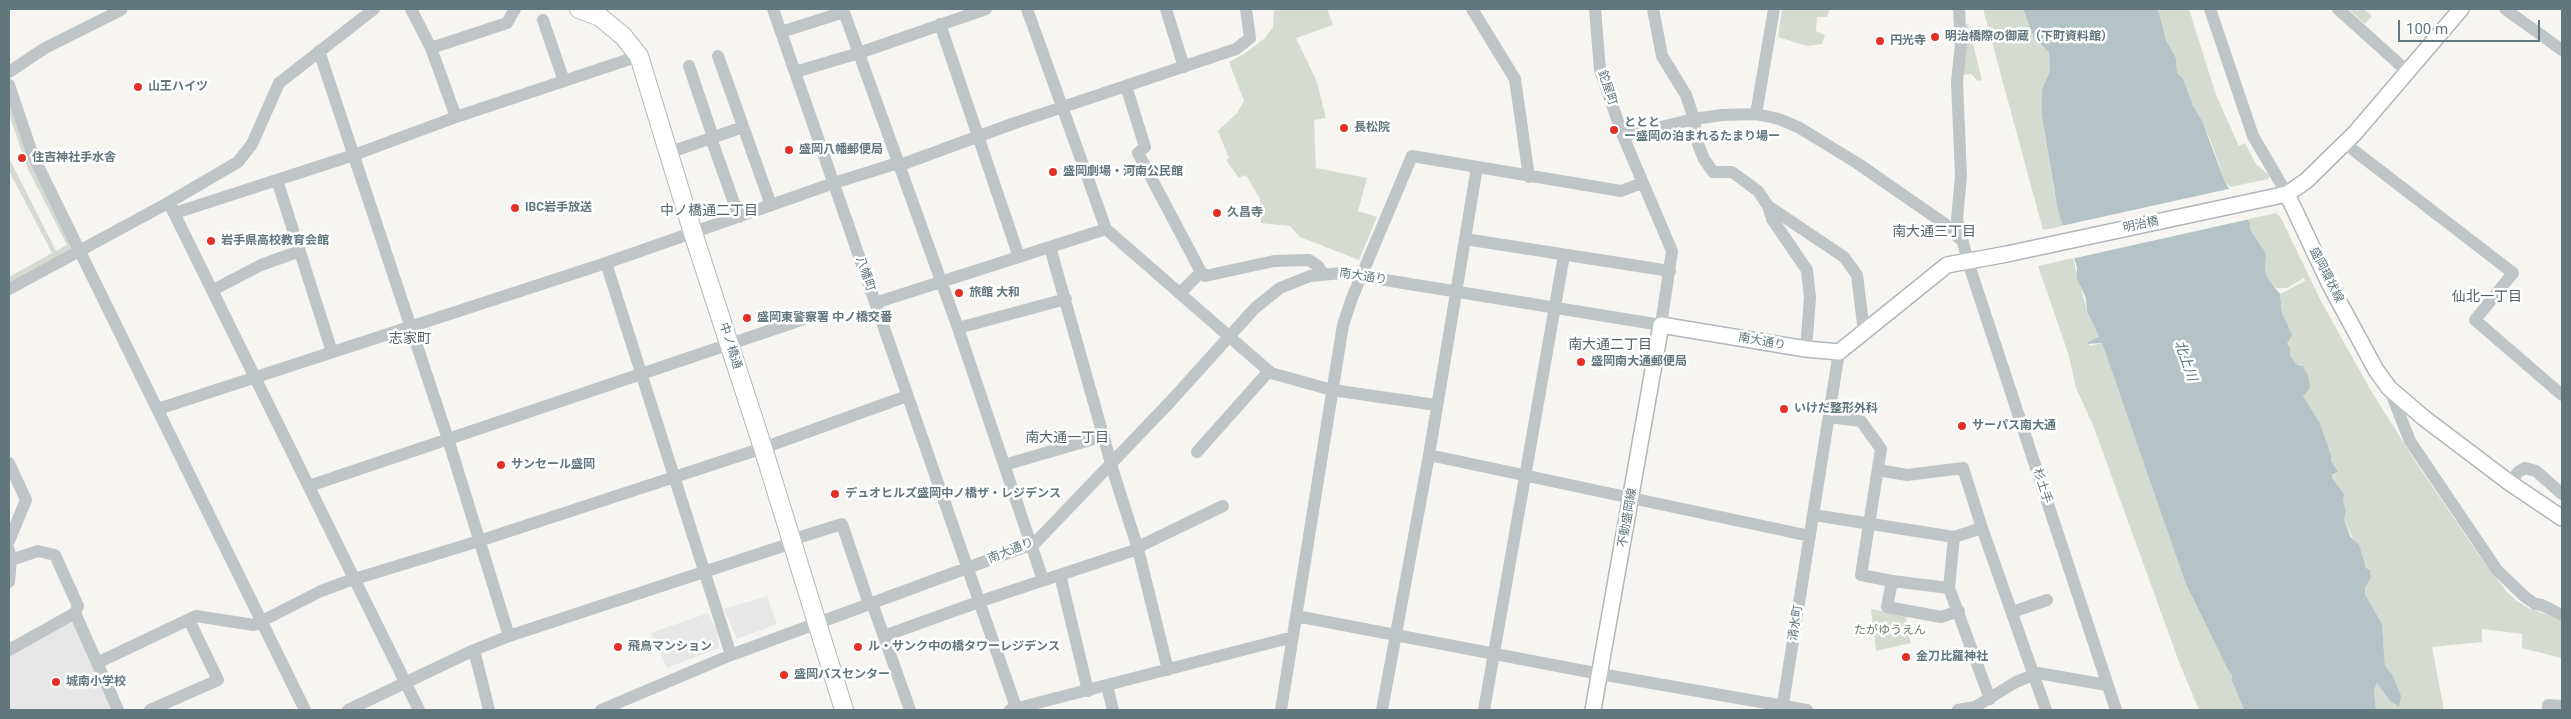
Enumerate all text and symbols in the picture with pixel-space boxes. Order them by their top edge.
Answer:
scale bar [2401,10,2544,42]
text: 100 m [2406,20,2448,38]
place label: 明治橋際の御蔵（下町資料館） [1945,30,2113,44]
marker: 明治橋際の御蔵（下町資料館） [1929,31,1941,43]
place label: 円光寺 [1890,34,1926,48]
marker: 円光寺 [1874,35,1886,47]
street label: 鉈屋町 [1594,69,1620,107]
place label: 山王ハイツ [148,80,208,94]
marker: 山王ハイツ [132,81,144,93]
place label: ととと ー盛岡の泊まれるたまり場ー [1624,116,1780,144]
place label: 長松院 [1354,121,1390,135]
marker: 長松院 [1338,122,1350,134]
marker: ととと ー盛岡の泊まれるたまり場ー [1608,124,1620,136]
place label: 盛岡八幡郵便局 [799,143,883,157]
marker: 盛岡八幡郵便局 [783,144,795,156]
place label: 住吉神社手水舎 [32,151,116,165]
marker: 住吉神社手水舎 [16,152,28,164]
place label: 盛岡劇場・河南公民館 [1063,165,1183,179]
marker: 盛岡劇場・河南公民館 [1047,166,1059,178]
place label: IBC岩手放送 [525,201,592,215]
marker: IBC岩手放送 [509,202,521,214]
district label: 中ノ橋通二丁目 [660,203,758,219]
place label: 久昌寺 [1227,206,1263,220]
marker: 久昌寺 [1211,207,1223,219]
street label: 明治橋 [2122,214,2160,236]
district label: 南大通三丁目 [1892,224,1976,240]
place label: 岩手県高校教育会館 [221,234,329,248]
marker: 岩手県高校教育会館 [205,235,217,247]
street label: 盛岡環状線 [2306,245,2346,305]
street label: 八幡町 [852,255,878,293]
street label: 南大通り [1338,266,1388,288]
place label: 旅館 大和 [969,286,1020,300]
marker: 旅館 大和 [953,287,965,299]
district label: 仙北一丁目 [2452,289,2522,305]
place label: 盛岡東警察署 中ノ橋交番 [757,311,892,325]
marker: 盛岡東警察署 中ノ橋交番 [741,312,753,324]
street label: 中ノ橋通 [716,321,744,371]
district label: 志家町 [389,331,431,347]
street label: 南大通り [1737,331,1787,353]
district label: 南大通二丁目 [1568,337,1652,353]
water label: 北上川 [2170,338,2200,384]
place label: 盛岡南大通郵便局 [1591,355,1687,369]
marker: 盛岡南大通郵便局 [1575,356,1587,368]
place label: いけだ整形外科 [1794,402,1878,416]
marker: いけだ整形外科 [1778,403,1790,415]
place label: サーパス南大通 [1972,419,2056,433]
marker: サーパス南大通 [1956,420,1968,432]
district label: 南大通一丁目 [1025,430,1109,446]
place label: サンセール盛岡 [511,458,595,472]
marker: サンセール盛岡 [495,459,507,471]
street label: 杉土手 [2030,467,2054,505]
place label: デュオヒルズ盛岡中ノ橋ザ・レジデンス [845,487,1061,501]
street label: 不動盛岡線 [1616,487,1640,549]
marker: デュオヒルズ盛岡中ノ橋ザ・レジデンス [829,488,841,500]
street label: 南大通り [986,535,1036,567]
street label: 清水町 [1786,604,1806,642]
park label: たがゆうえん [1854,624,1926,638]
place label: 飛鳥マンション [628,640,712,654]
place label: ル・サンク中の橋タワーレジデンス [868,640,1060,654]
marker: 飛鳥マンション [612,641,624,653]
marker: ル・サンク中の橋タワーレジデンス [852,641,864,653]
place label: 金刀比羅神社 [1916,650,1988,664]
marker: 金刀比羅神社 [1900,651,1912,663]
place label: 盛岡バスセンター [794,668,890,682]
marker: 盛岡バスセンター [778,669,790,681]
place label: 城南小学校 [66,675,126,689]
marker: 城南小学校 [50,676,62,688]

